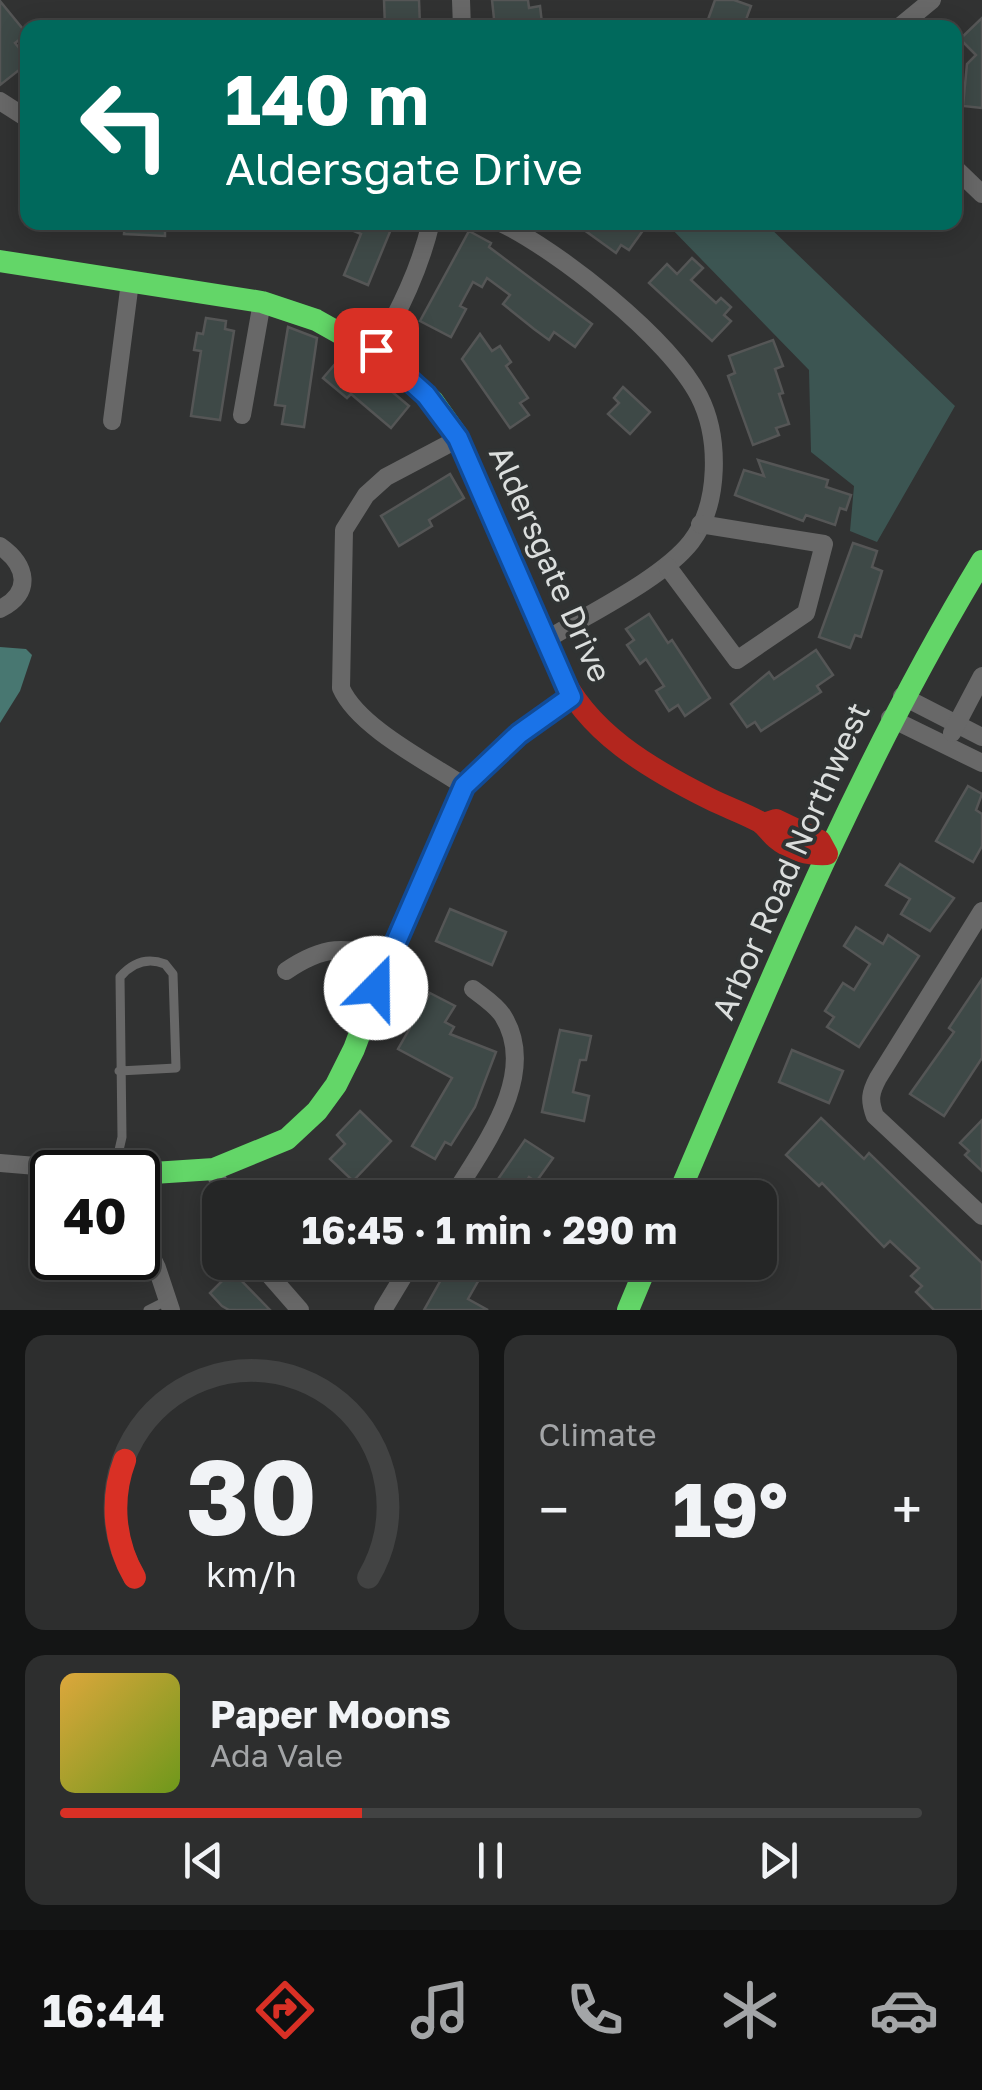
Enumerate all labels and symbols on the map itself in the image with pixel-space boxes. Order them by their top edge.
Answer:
pin [334,308,419,393]
street label: Aldersgate Drive [482,440,620,688]
street label: Arbor Road Northwest [703,696,877,1025]
position arrow [324,936,428,1040]
speed limit sign: 40 [30,1150,160,1280]

